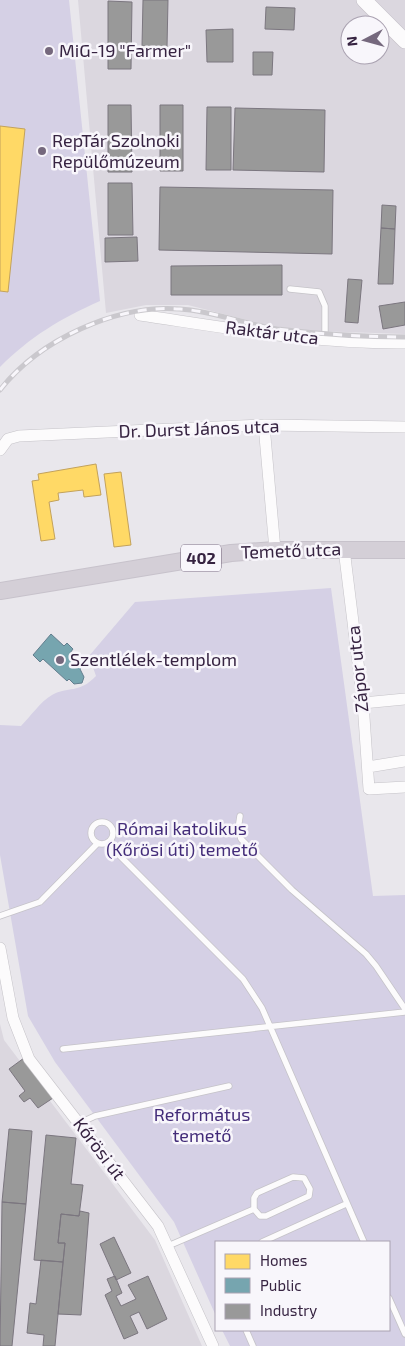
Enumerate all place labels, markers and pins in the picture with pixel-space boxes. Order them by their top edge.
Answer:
place label: MiG-19 "Farmer" [59,39,191,61]
marker: MiG-19 "Farmer" [43,45,55,57]
place label: RepTár Szolnoki Repülőmúzeum [52,129,180,172]
marker: RepTár Szolnoki Repülőmúzeum [36,145,48,157]
place label: Szentlélek-templom [70,648,237,670]
marker: Szentlélek-templom [54,654,66,666]

